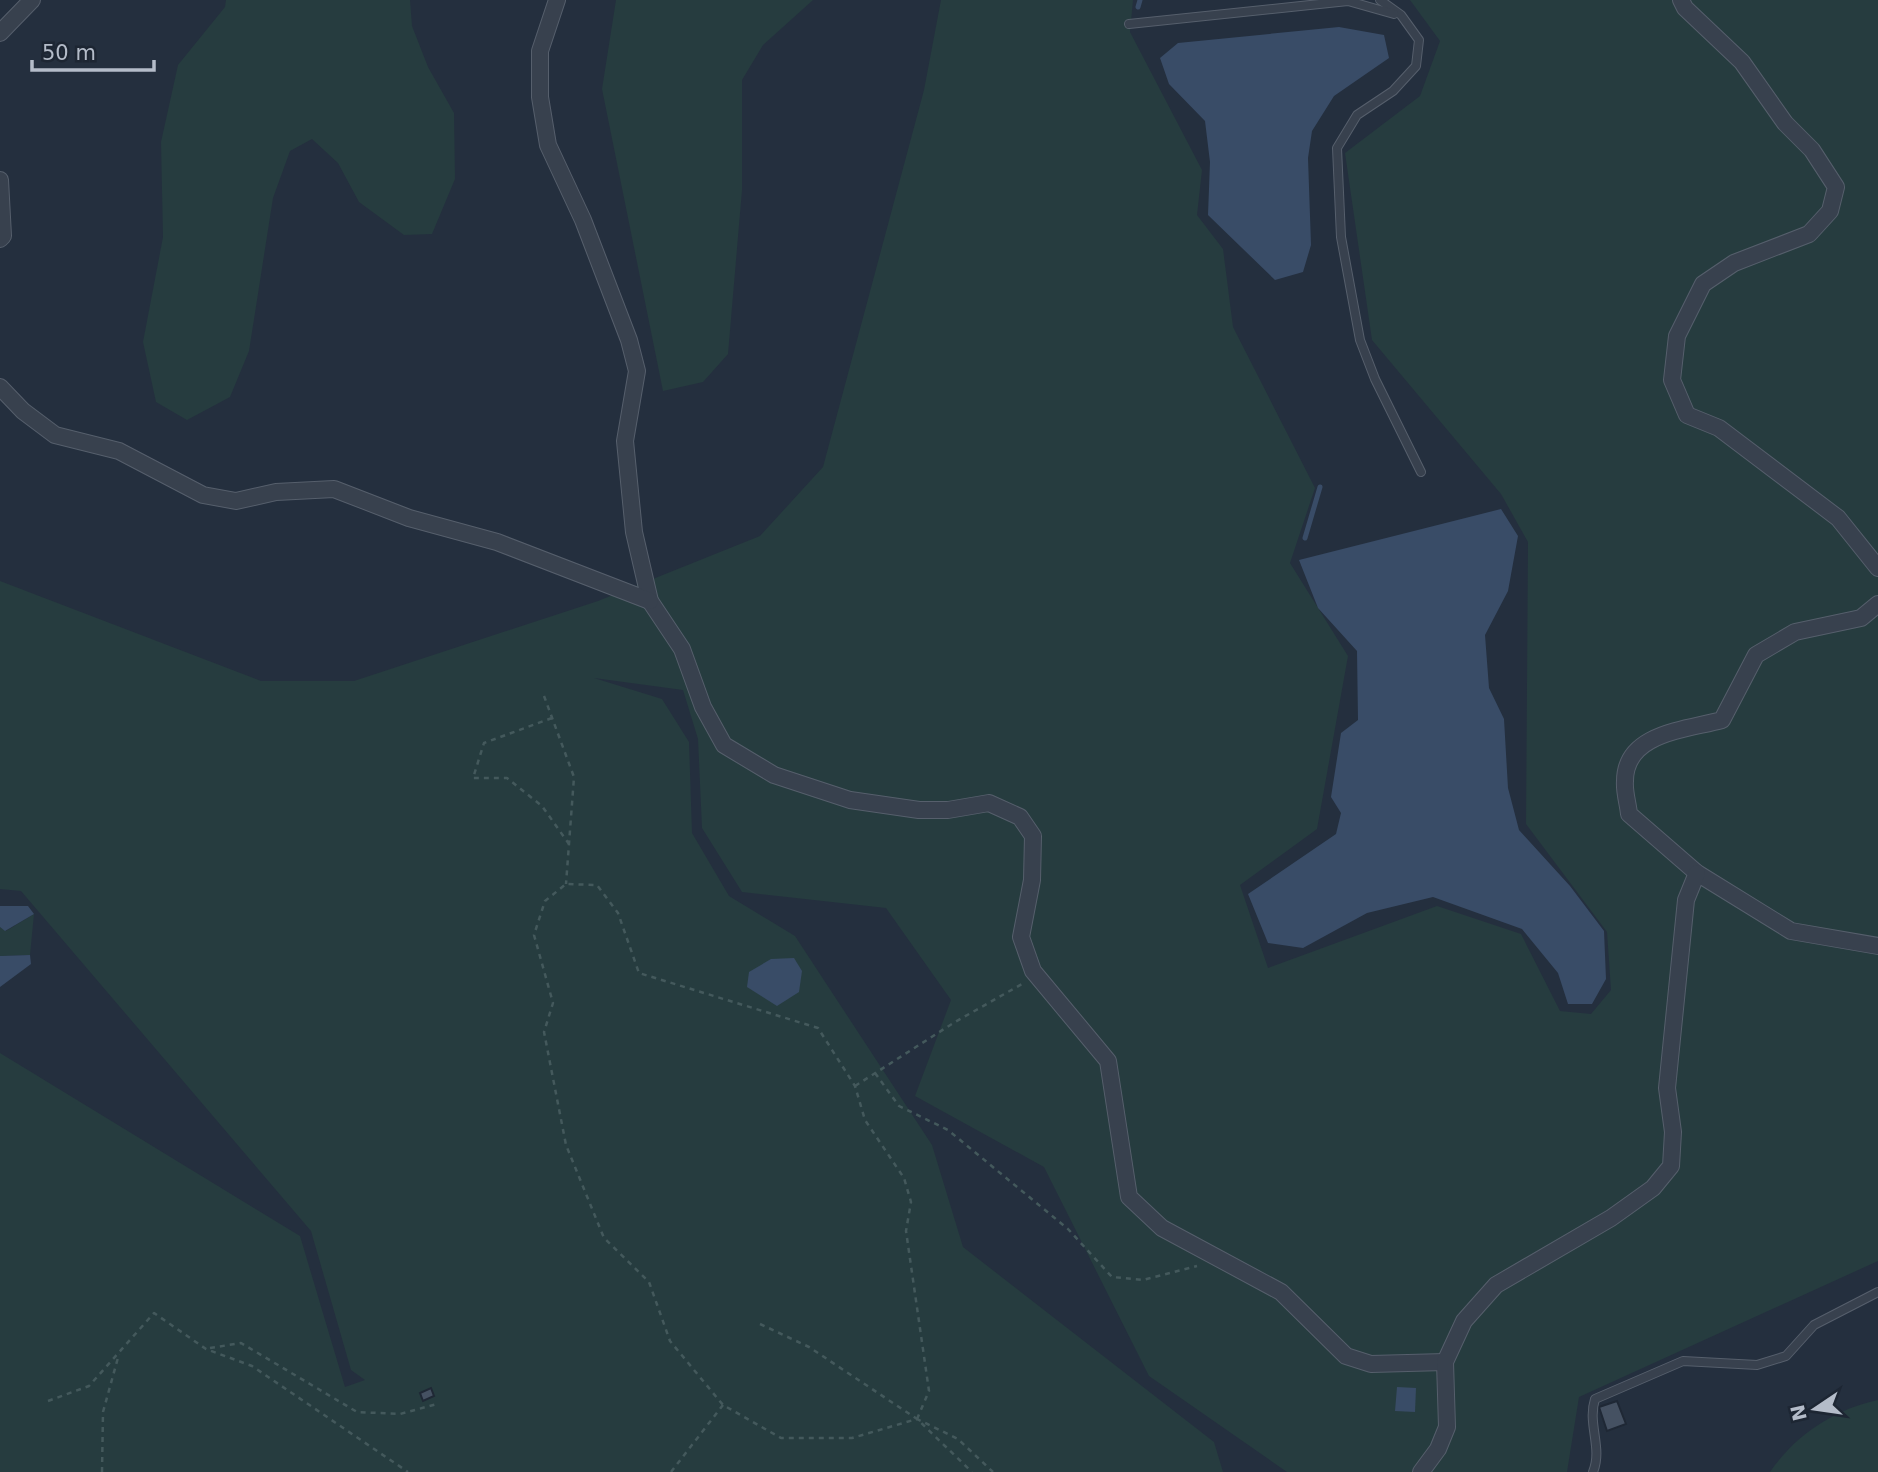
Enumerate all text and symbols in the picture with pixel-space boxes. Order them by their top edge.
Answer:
scale bar [32,28,154,72]
text: 50 m [42,41,96,65]
north arrow [1780,1374,1850,1444]
text: N [1786,1403,1811,1423]

